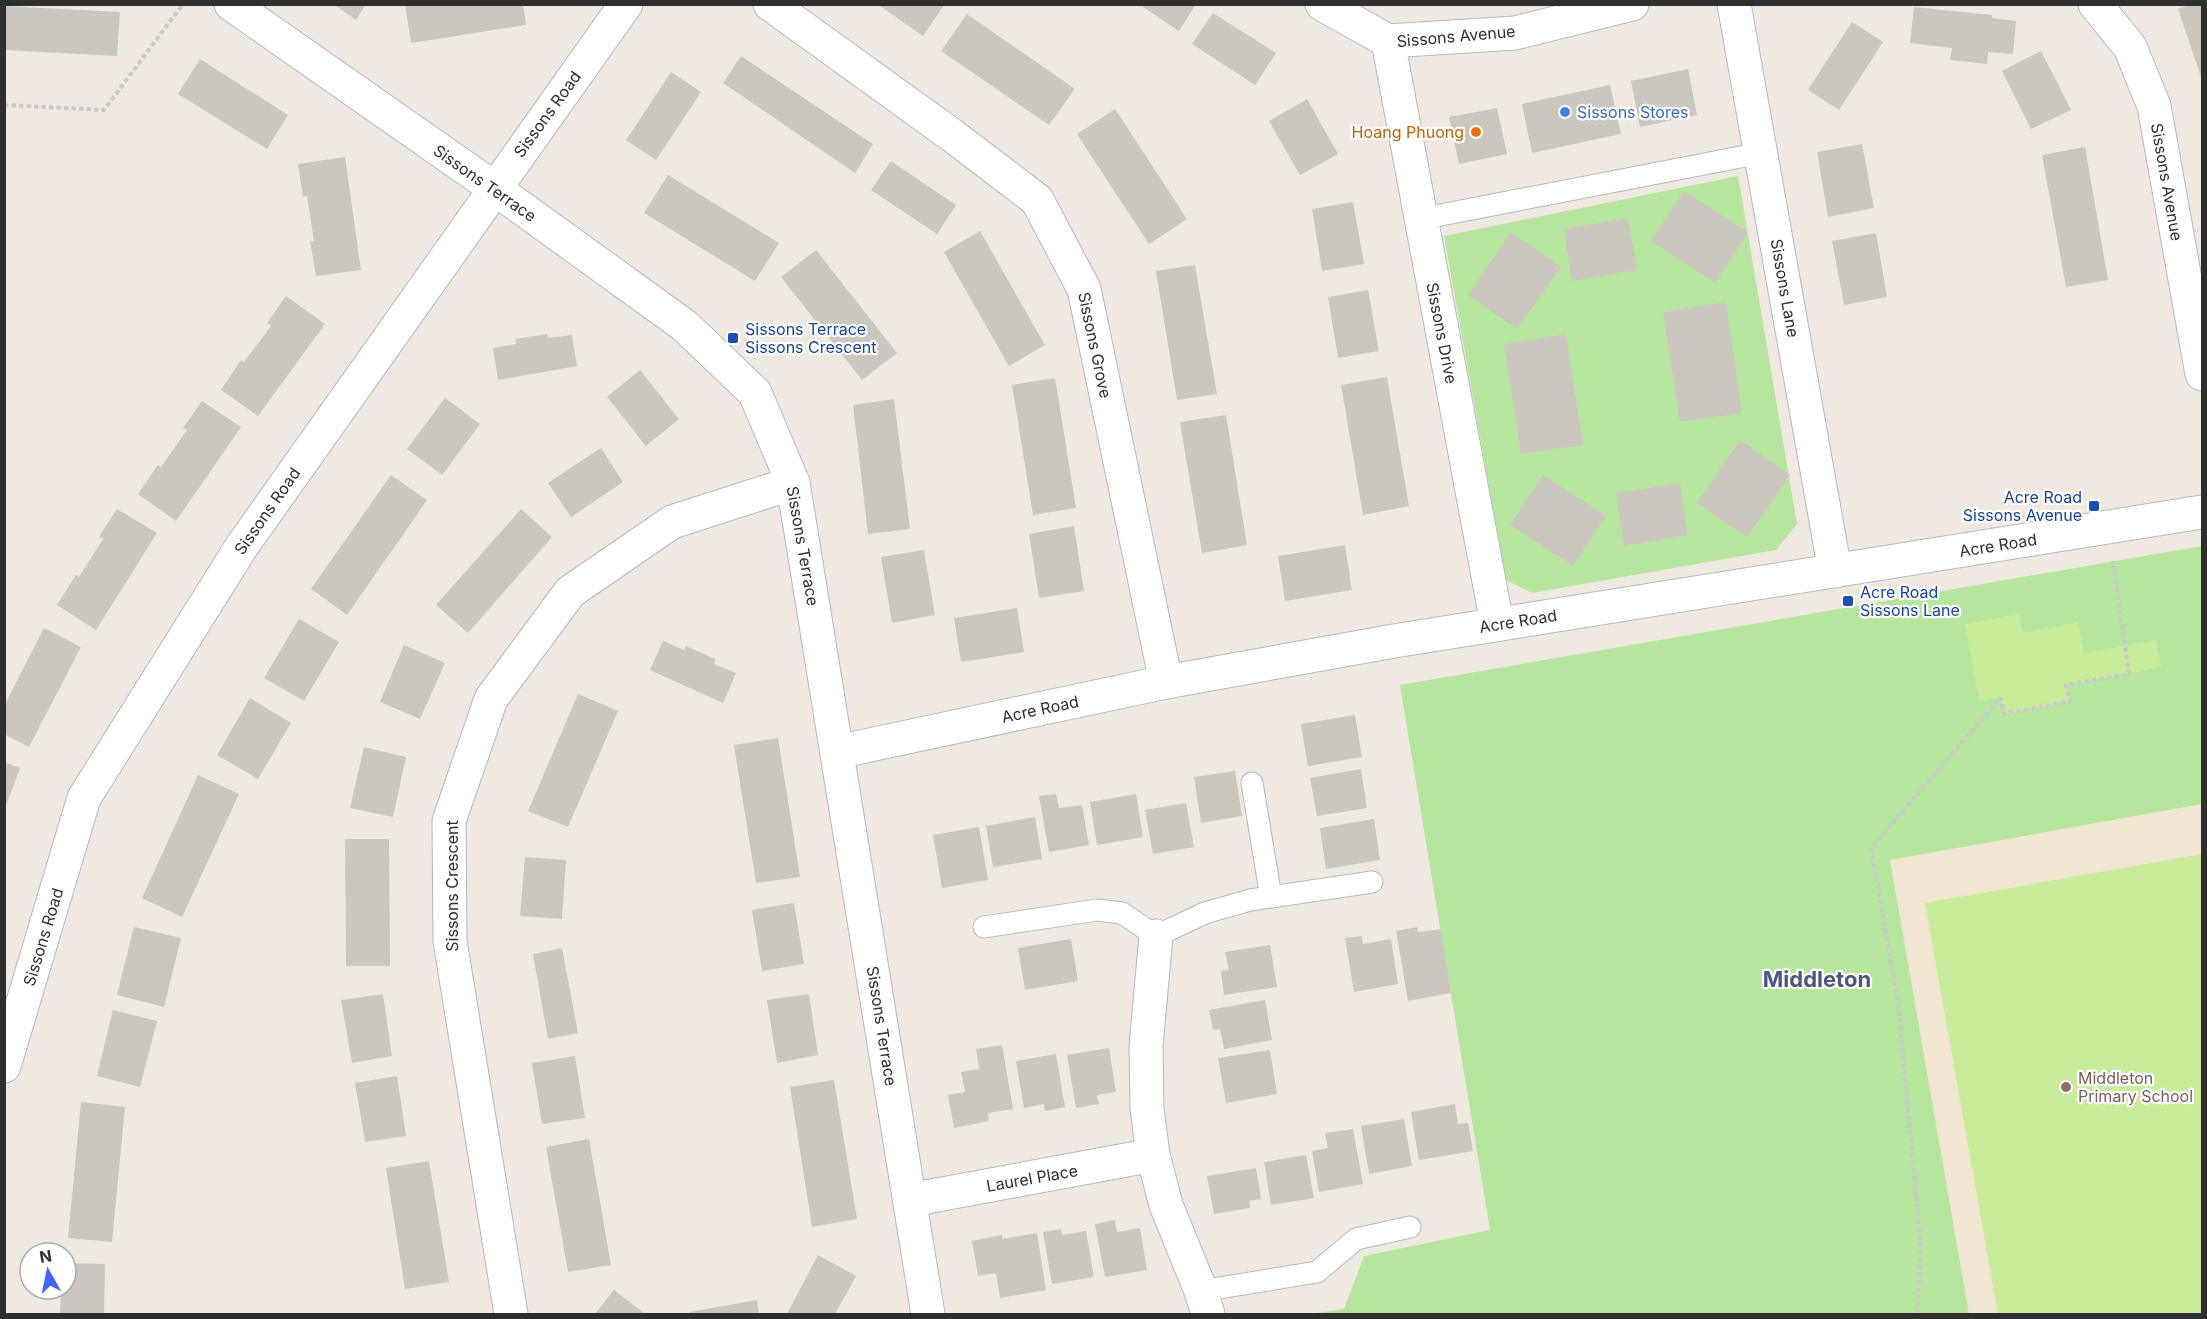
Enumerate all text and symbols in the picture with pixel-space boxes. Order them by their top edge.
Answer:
street label: Sissons Avenue [1396,21,1516,51]
street label: Sissons Road [509,67,585,161]
place label: Sissons Stores [1577,102,1689,122]
marker: Sissons Stores [1558,105,1572,119]
place label: Hoang Phuong [1352,122,1464,142]
street label: Sissons Avenue [2147,122,2187,242]
marker: Hoang Phuong [1469,125,1483,139]
street label: Sissons Terrace [430,140,540,226]
street label: Sissons Lane [1766,237,1804,339]
street label: Sissons Drive [1422,281,1462,385]
street label: Sissons Grove [1074,290,1116,400]
place label: Sissons Terrace Sissons Crescent [745,319,876,357]
marker: Sissons Terrace Sissons Crescent [726,331,740,345]
street label: Sissons Road [230,464,304,558]
street label: Sissons Terrace [783,485,823,607]
place label: Acre Road Sissons Avenue [1963,487,2082,525]
marker: Acre Road Sissons Avenue [2087,499,2101,513]
street label: Acre Road [1958,529,2038,561]
place label: Acre Road Sissons Lane [1860,582,1960,620]
marker: Acre Road Sissons Lane [1841,594,1855,608]
street label: Acre Road [1478,605,1558,637]
street label: Acre Road [1000,691,1080,727]
street label: Sissons Crescent [442,820,462,952]
street label: Sissons Road [19,885,67,989]
street label: Sissons Terrace [863,965,901,1087]
district label: Middleton [1763,966,1871,992]
place label: Middleton Primary School [2078,1068,2193,1106]
marker: Middleton Primary School [2059,1080,2073,1094]
street label: Laurel Place [985,1160,1079,1196]
north arrow [18,1241,78,1301]
text: N [38,1245,53,1267]

